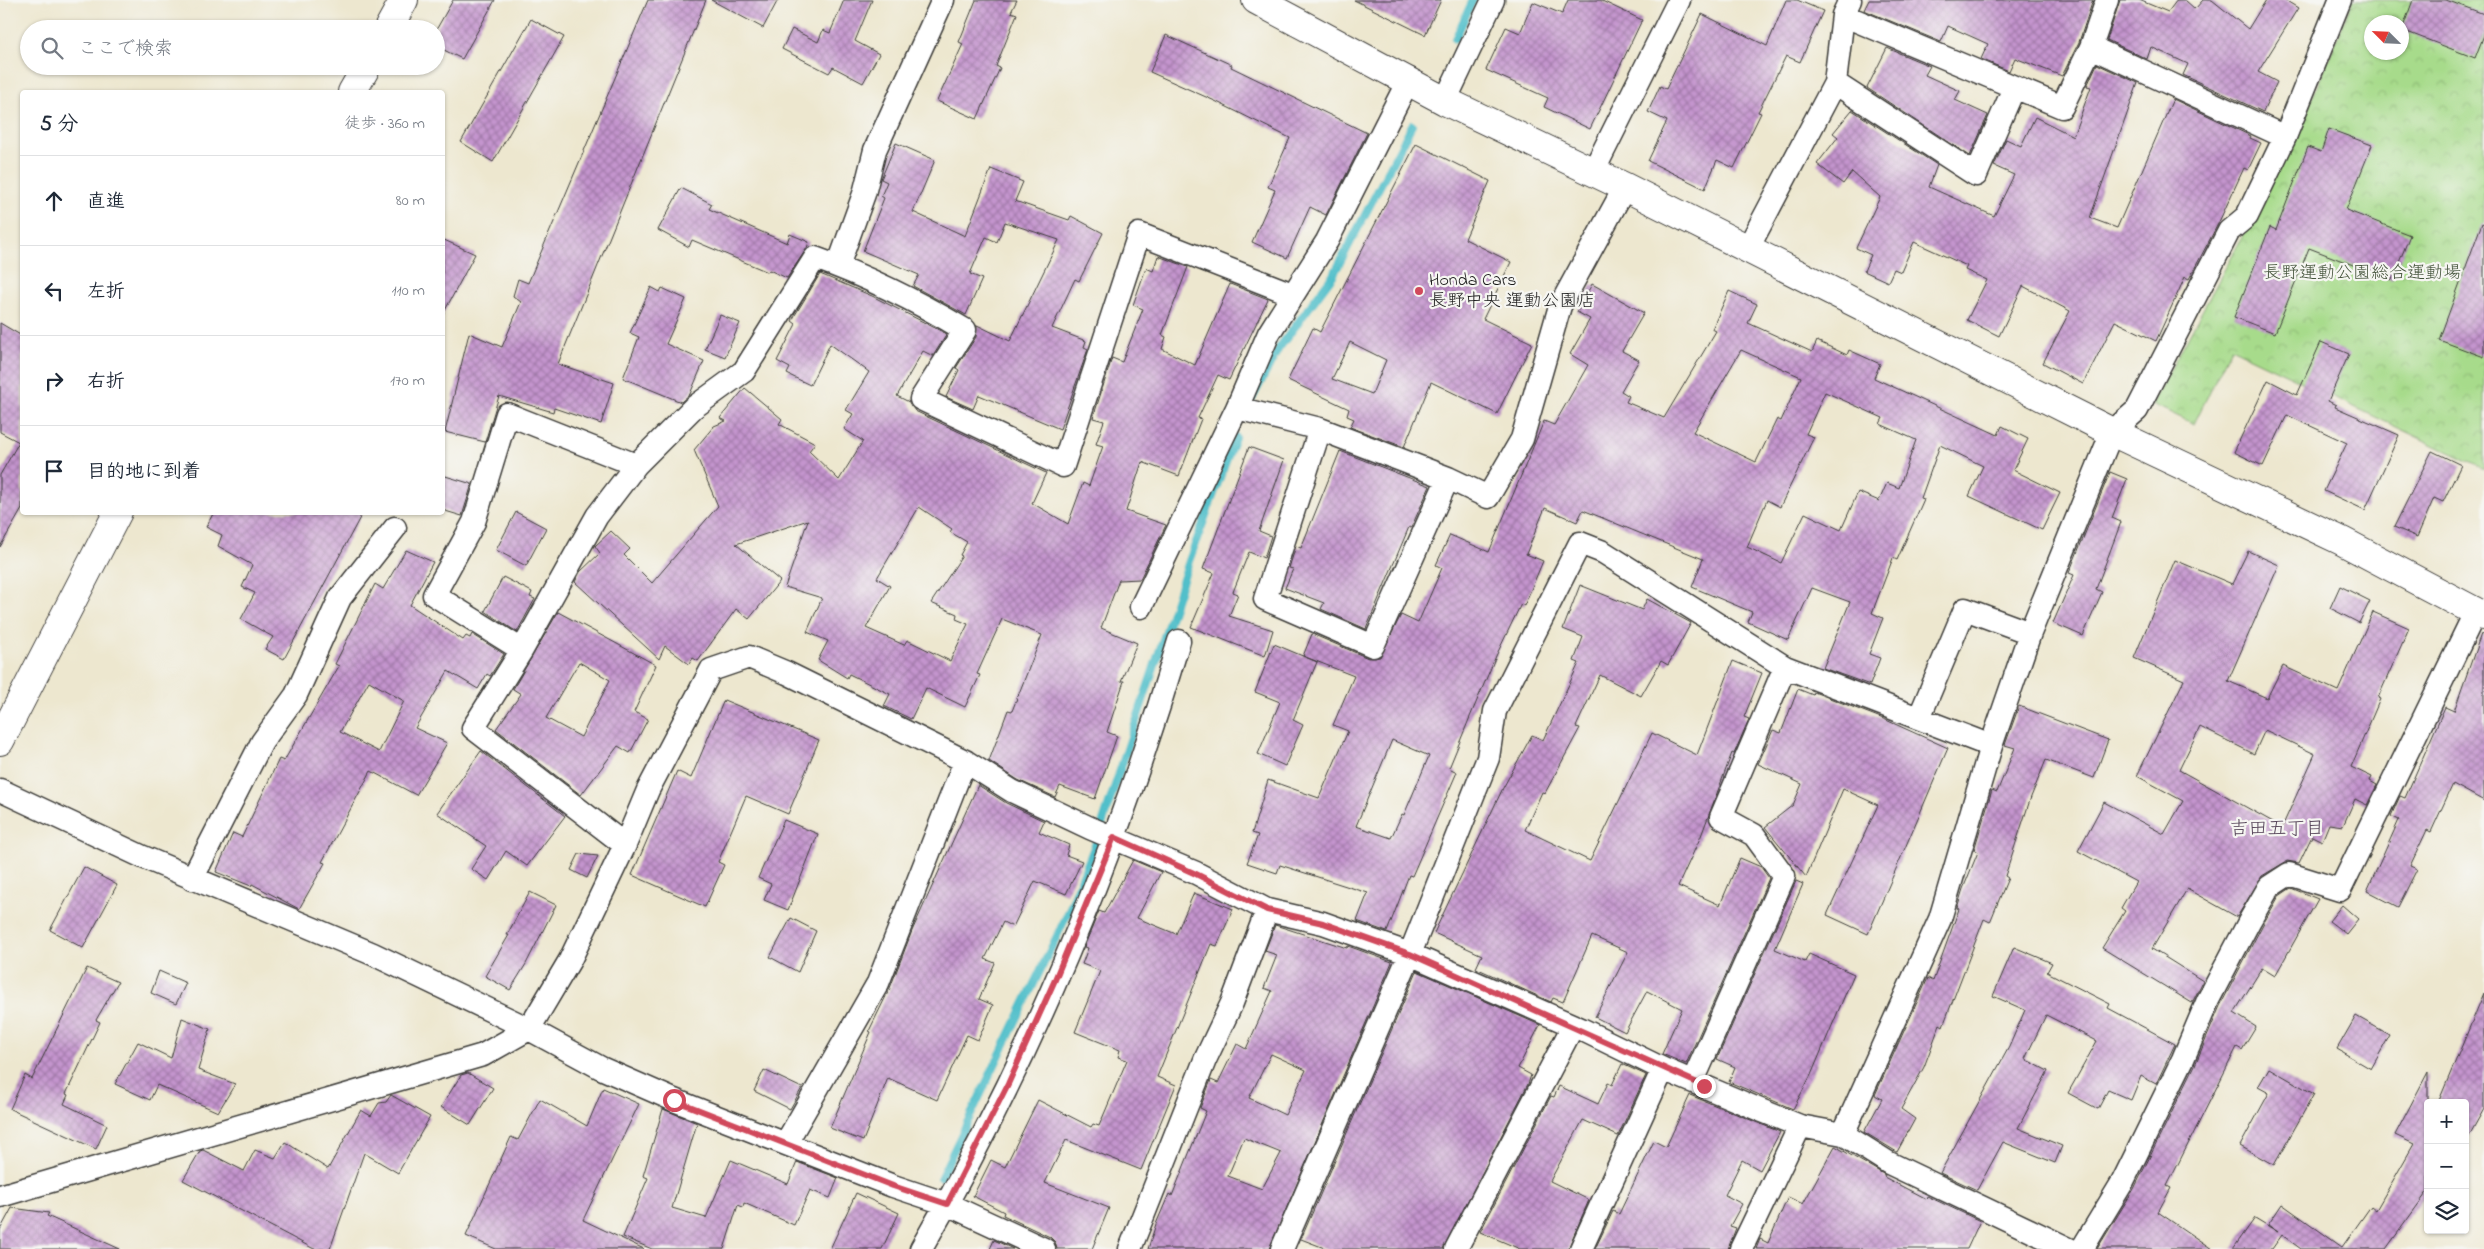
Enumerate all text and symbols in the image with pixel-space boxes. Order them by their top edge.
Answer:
north arrow [2364,15,2409,60]
search box [20,20,445,75]
icon: search [38,34,66,62]
text: ここで検索 [78,36,173,63]
text: 5 分 [40,110,78,140]
text: 徒歩 · 360 m [345,112,425,136]
icon: ahead [40,187,68,215]
text: 直進 [87,189,125,216]
text: 80 m [396,189,425,213]
park label: 長野運動公園総合運動場 [2263,261,2461,287]
place label: Honda Cars 長野中央 運動公園店 [1429,268,1596,315]
icon: left [40,277,68,305]
text: 左折 [87,279,125,306]
text: 110 m [391,279,425,303]
marker: Honda Cars 長野中央 運動公園店 [1413,285,1425,297]
icon: right [40,367,68,395]
text: 右折 [87,369,125,396]
text: 170 m [390,369,425,393]
icon: arrive [40,457,68,485]
text: 目的地に到着 [87,459,201,486]
district label: 吉田五丁目 [2229,816,2325,843]
route end [1693,1075,1716,1098]
route start [663,1089,686,1112]
map controls [2424,1099,2469,1234]
button: + [2424,1099,2469,1144]
button: − [2424,1144,2469,1189]
button: layers [2424,1189,2469,1234]

